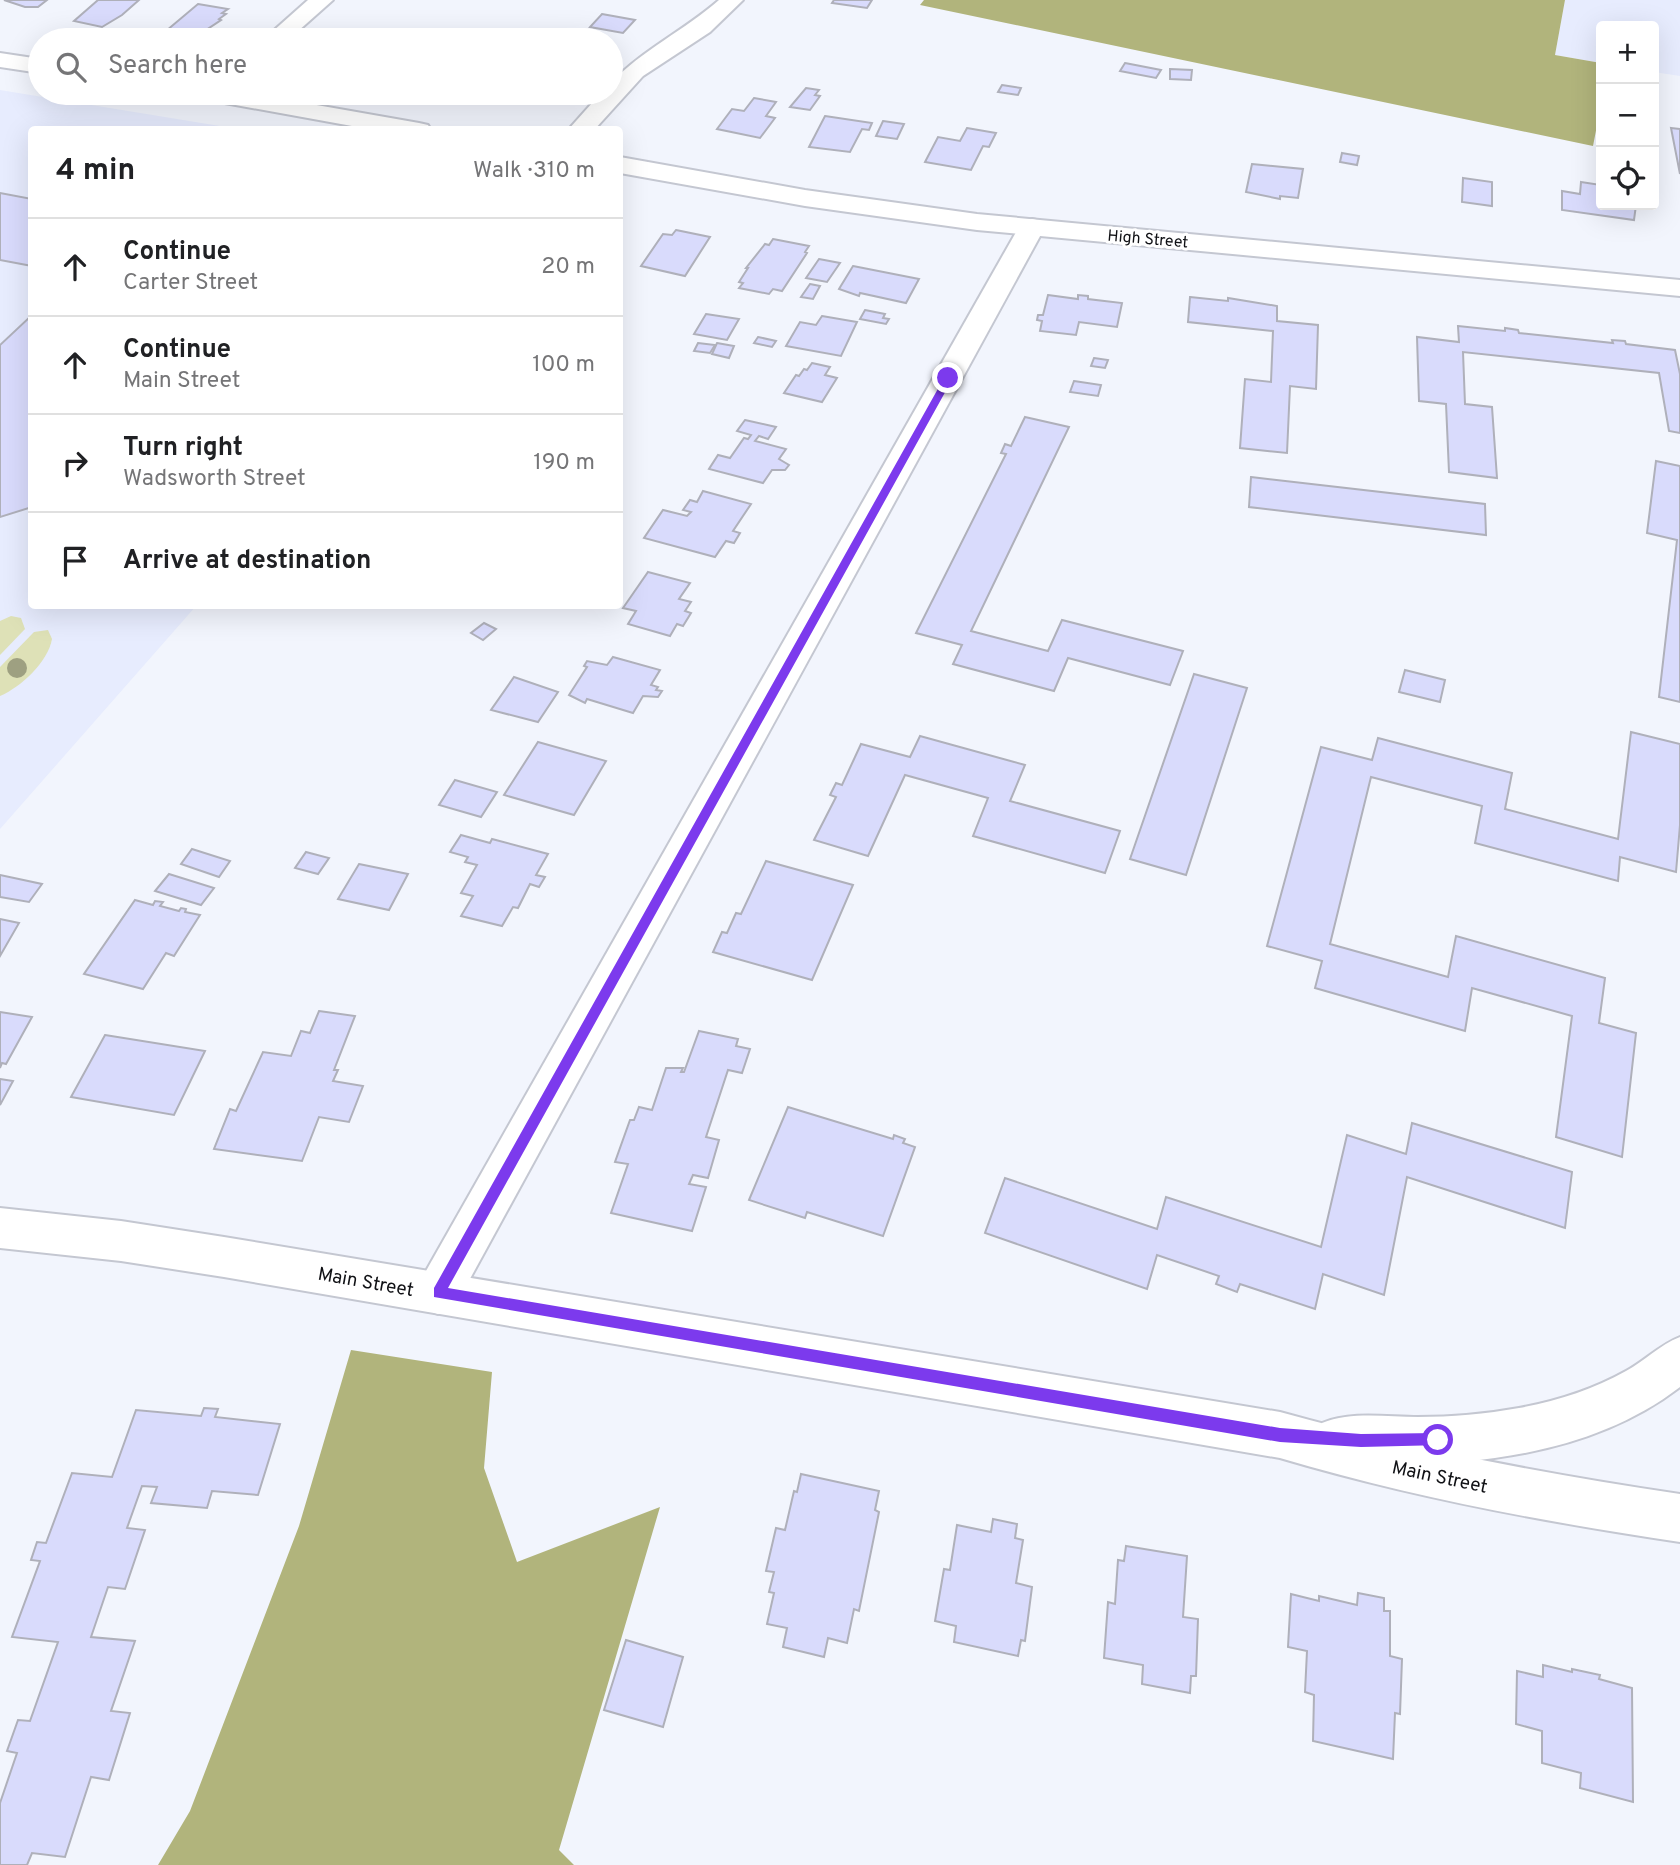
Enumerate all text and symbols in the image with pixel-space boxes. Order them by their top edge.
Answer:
map controls [1596,21,1659,210]
button: + [1596,21,1659,84]
search box [28,28,623,105]
icon: search [52,48,90,86]
text: Search here [108,50,247,83]
button: − [1596,84,1659,147]
button: locate [1596,147,1659,210]
text: 4 min [56,153,135,190]
text: Walk · 310 m [473,157,595,186]
street label: High Street [1107,226,1189,253]
text: Continue [123,236,231,269]
icon: ahead [56,248,94,286]
text: 20 m [541,253,595,282]
text: Carter Street [123,269,258,298]
text: Continue [123,334,231,367]
icon: ahead [56,346,94,384]
text: 100 m [532,351,595,380]
route end [932,362,963,393]
text: Main Street [123,367,240,396]
text: Turn right [123,432,243,465]
icon: right [56,444,94,482]
text: 190 m [533,449,595,478]
text: Wadsworth Street [123,465,306,494]
icon: arrive [56,542,94,580]
text: Arrive at destination [123,545,371,578]
street label: Main Street [316,1263,415,1303]
route start [1422,1424,1453,1455]
street label: Main Street [1390,1456,1490,1500]

